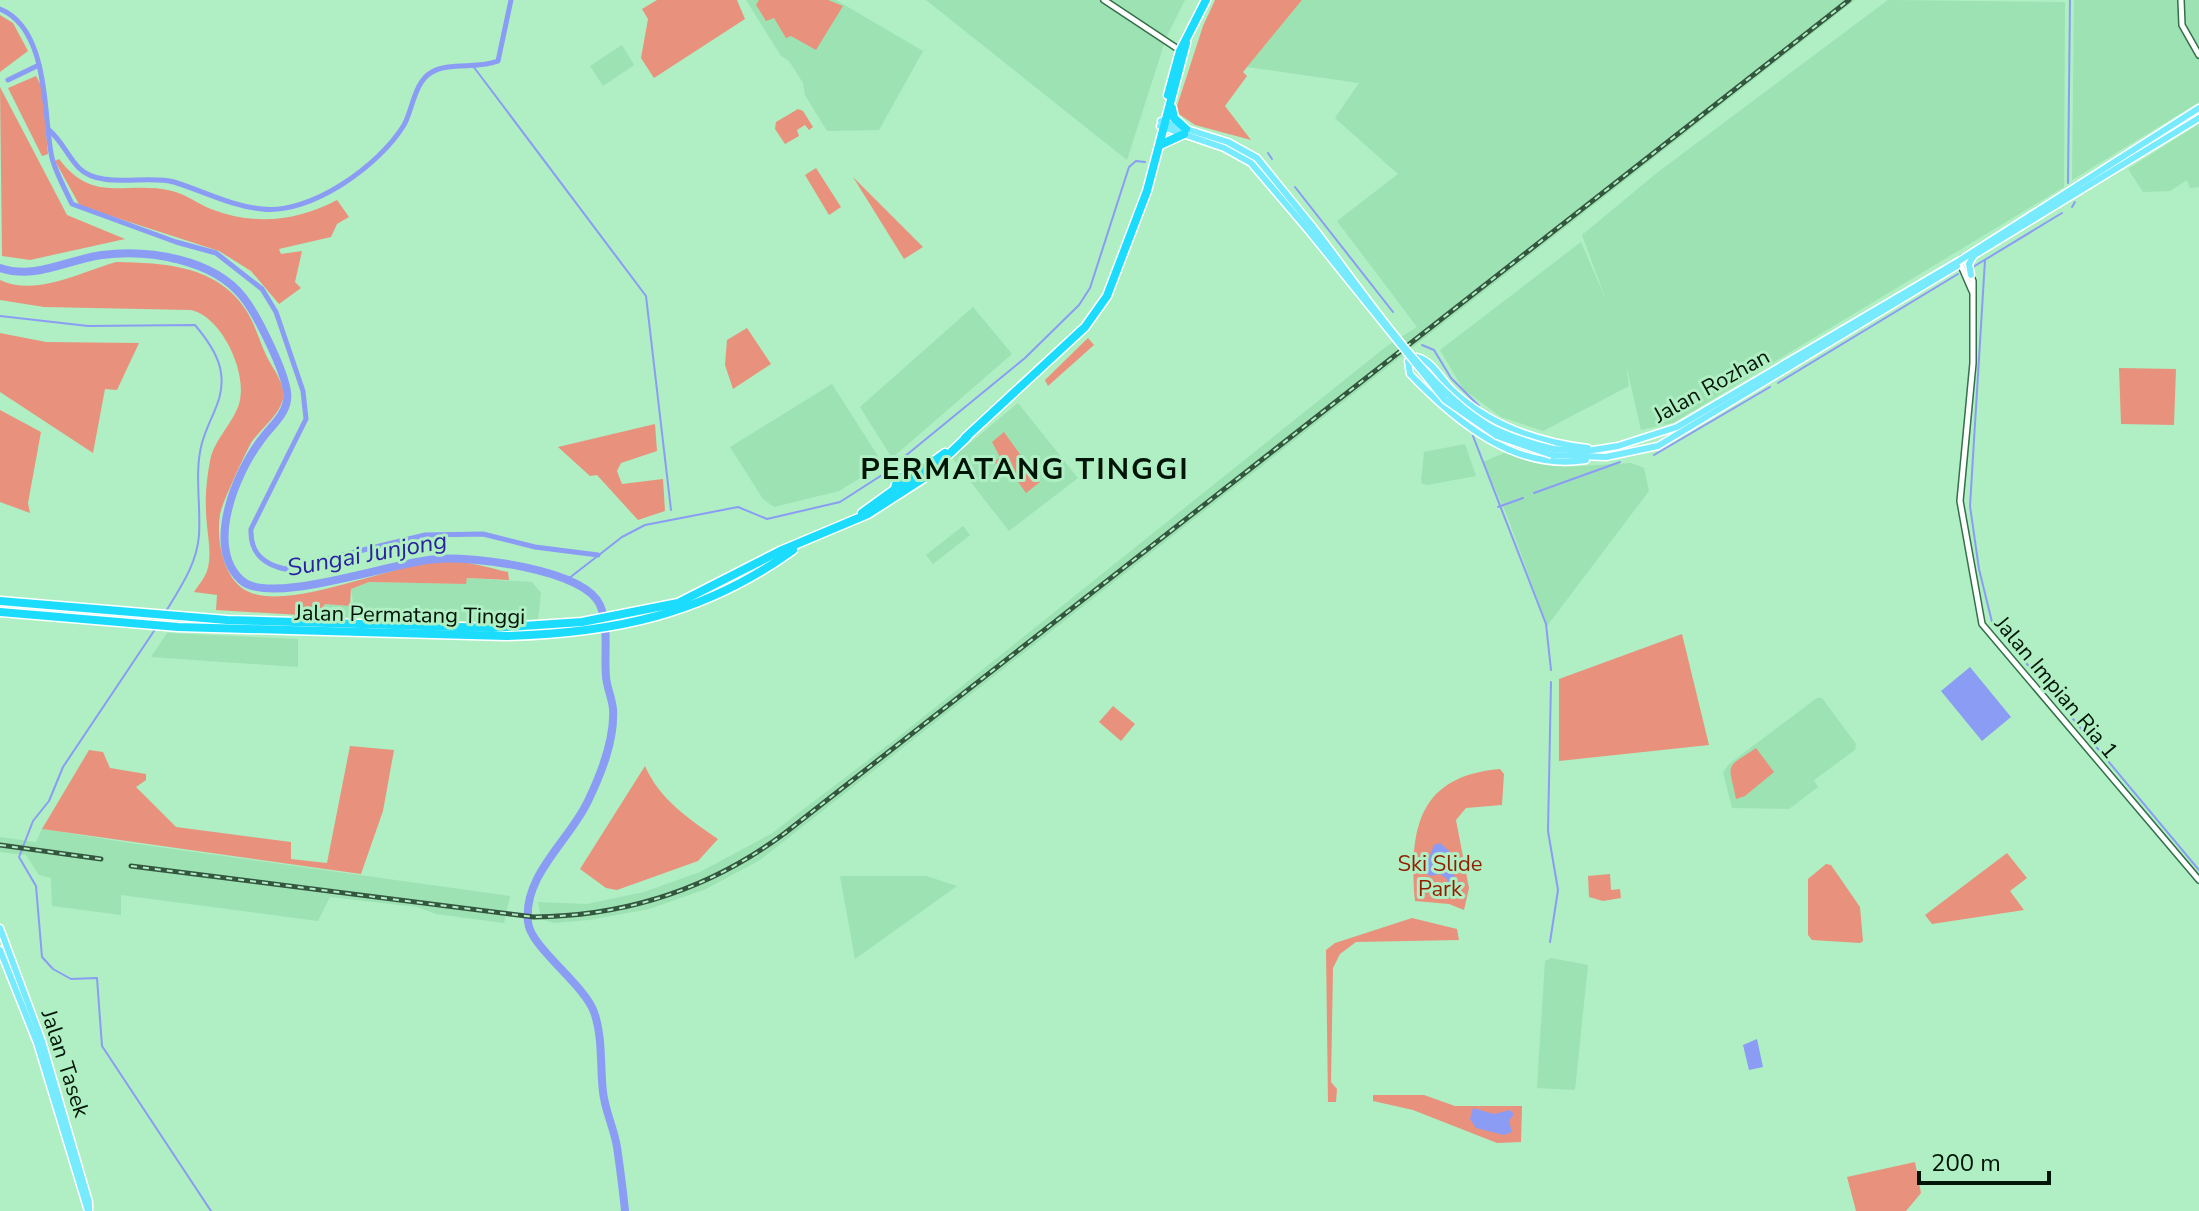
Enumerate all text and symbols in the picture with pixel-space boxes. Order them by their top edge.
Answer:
street label: Jalan Rozhan [1647,342,1775,431]
district label: PERMATANG TINGGI [860,449,1190,490]
water label: Sungai Junjong [284,524,450,584]
street label: Jalan Permatang Tinggi [293,598,526,632]
street label: Jalan Impian Ria 1 [1987,609,2125,765]
park label: Ski Slide Park [1398,849,1482,904]
street label: Jalan Tasek [33,1005,97,1122]
scale bar [1919,1135,2049,1185]
text: 200 m [1931,1147,2001,1179]

